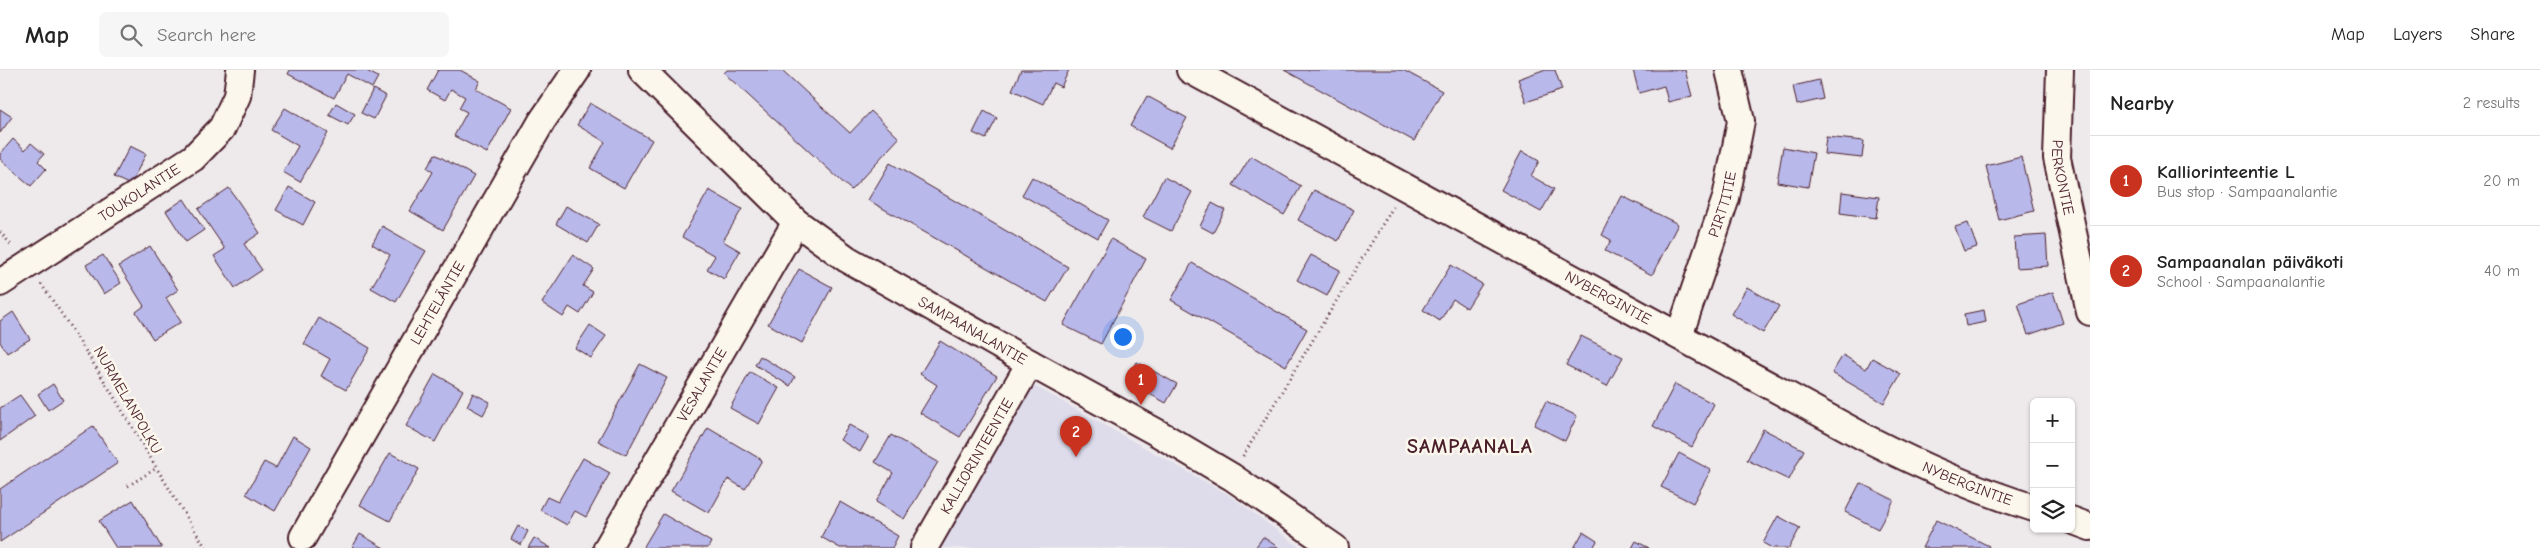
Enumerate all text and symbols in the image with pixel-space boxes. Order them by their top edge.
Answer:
search box [99,12,449,57]
text: Map [25,21,69,49]
icon: search [117,21,145,49]
text: Search here [157,24,256,46]
text: Map [2331,24,2365,45]
text: Layers [2393,24,2442,45]
text: Share [2470,24,2515,45]
text: Nearby [2110,91,2174,115]
text: 2 results [2463,94,2520,112]
street label: PERKONTIE [2048,139,2078,217]
street label: TOUKOLANTIE [95,160,183,226]
text: Kalliorinteentie L [2157,161,2295,183]
street label: PIRTTITIE [1704,170,1740,239]
text: 1 [2123,172,2129,190]
text: 20 m [2483,172,2520,190]
text: Bus stop · Sampaanalantie [2157,183,2338,201]
text: Sampaanalan päiväkoti [2157,251,2344,273]
street label: LEHTELÄNTIE [406,258,469,348]
text: 2 [2122,262,2130,280]
text: 40 m [2484,262,2520,280]
street label: NYBERGINTIE [1562,267,1654,328]
text: School · Sampaanalantie [2157,273,2325,291]
street label: SAMPAANALANTIE [915,292,1030,368]
your location [1110,324,1136,350]
street label: NURMELANPOLKU [90,343,166,457]
street label: VESALANTIE [673,344,730,425]
pin: 1 [1125,364,1157,405]
street label: KALLIORINTEENTIE [936,395,1017,517]
map controls [2030,398,2075,533]
button: + [2030,398,2075,443]
pin: 2 [1060,416,1092,457]
district label: SAMPAANALA [1407,435,1533,458]
button: − [2030,443,2075,488]
street label: NYBERGINTIE [1920,458,2015,509]
button: layers [2030,488,2075,533]

